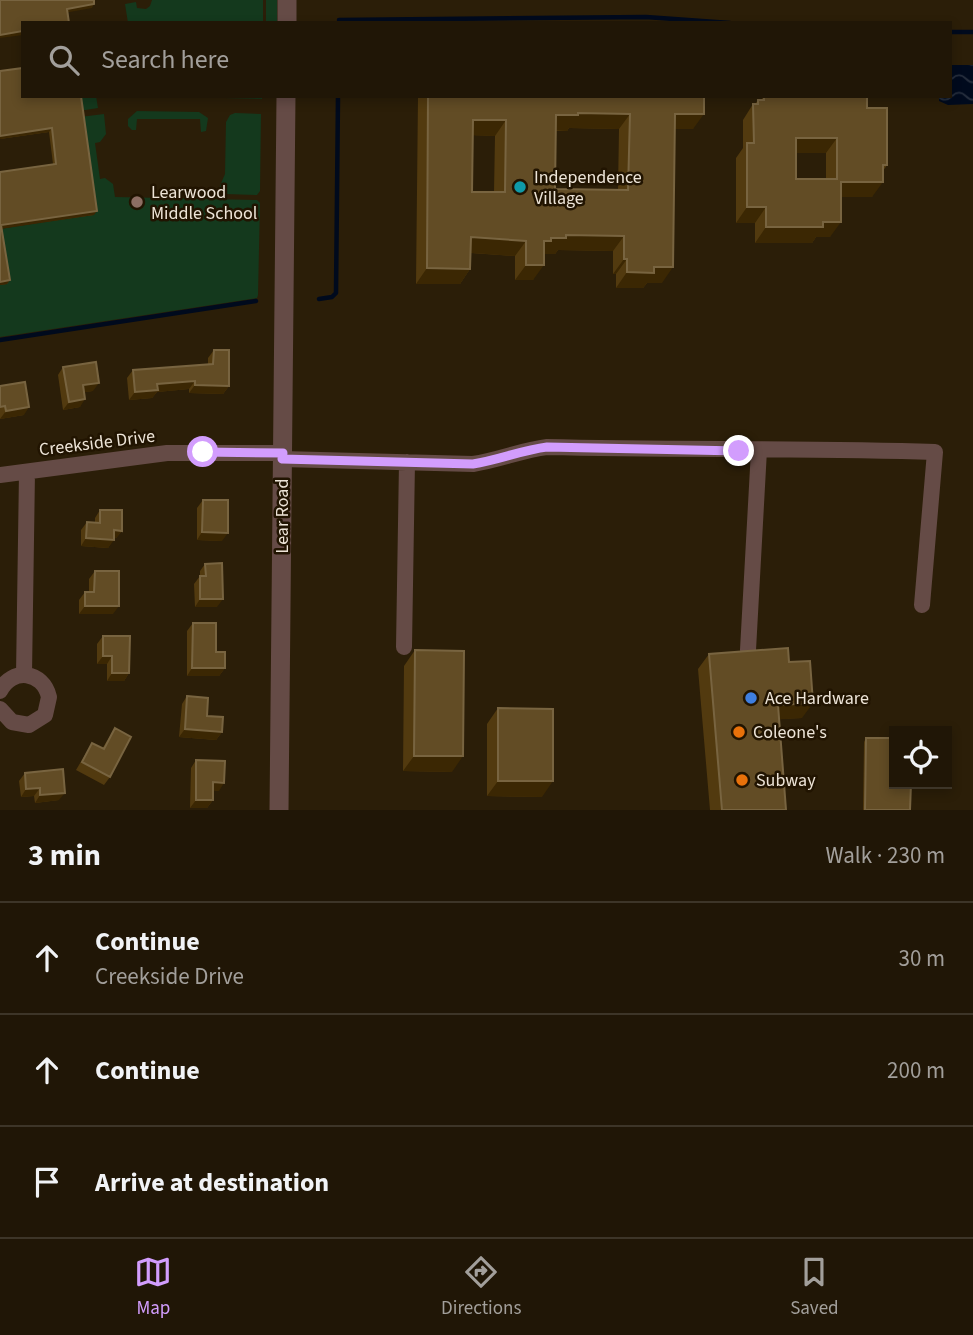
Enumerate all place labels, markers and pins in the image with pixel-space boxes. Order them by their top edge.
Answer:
place label: Independence Village [534,165,642,211]
marker: Independence Village [512,179,528,195]
place label: Learwood Middle School [151,180,257,226]
marker: Learwood Middle School [129,194,145,210]
place label: Ace Hardware [765,686,869,711]
marker: Ace Hardware [743,690,759,706]
place label: Coleone's [753,720,827,745]
marker: Coleone's [731,724,747,740]
place label: Subway [756,768,816,793]
marker: Subway [734,772,750,788]

